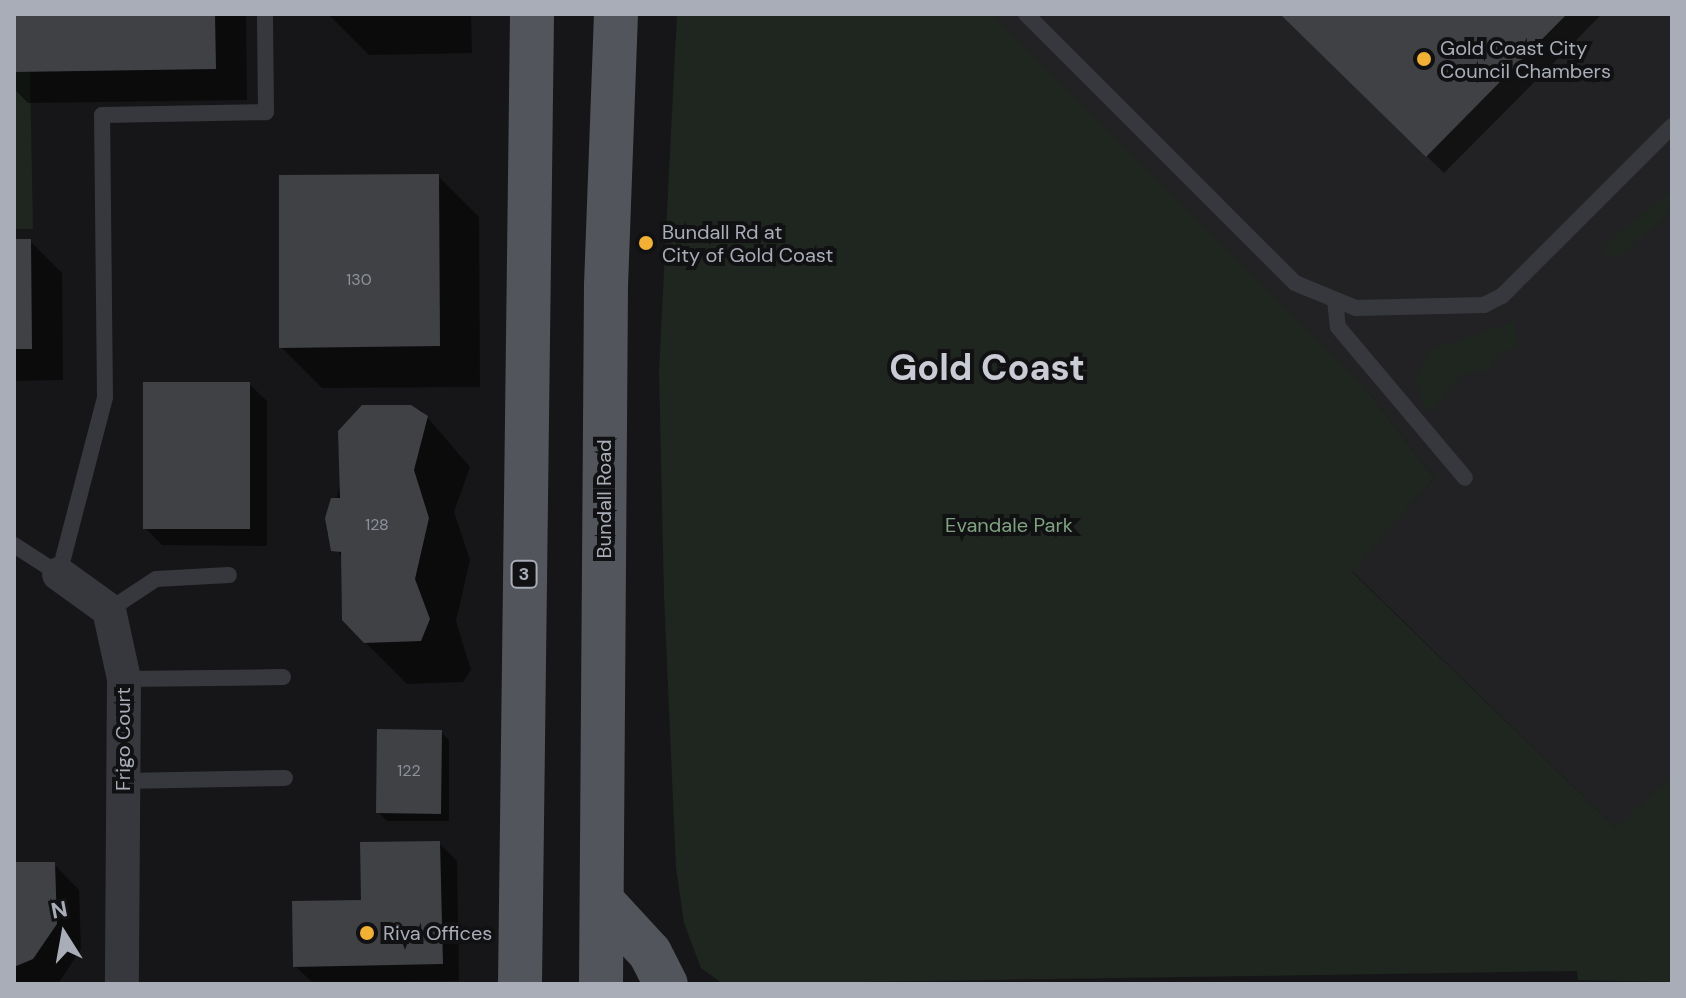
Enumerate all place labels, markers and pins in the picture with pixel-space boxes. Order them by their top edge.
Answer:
place label: Gold Coast City Council Chambers [1440,36,1611,83]
marker: Gold Coast City Council Chambers [1415,50,1433,68]
place label: Bundall Rd at City of Gold Coast [662,220,833,267]
marker: Bundall Rd at City of Gold Coast [637,234,655,252]
place label: Riva Offices [383,921,492,945]
marker: Riva Offices [358,924,376,942]

